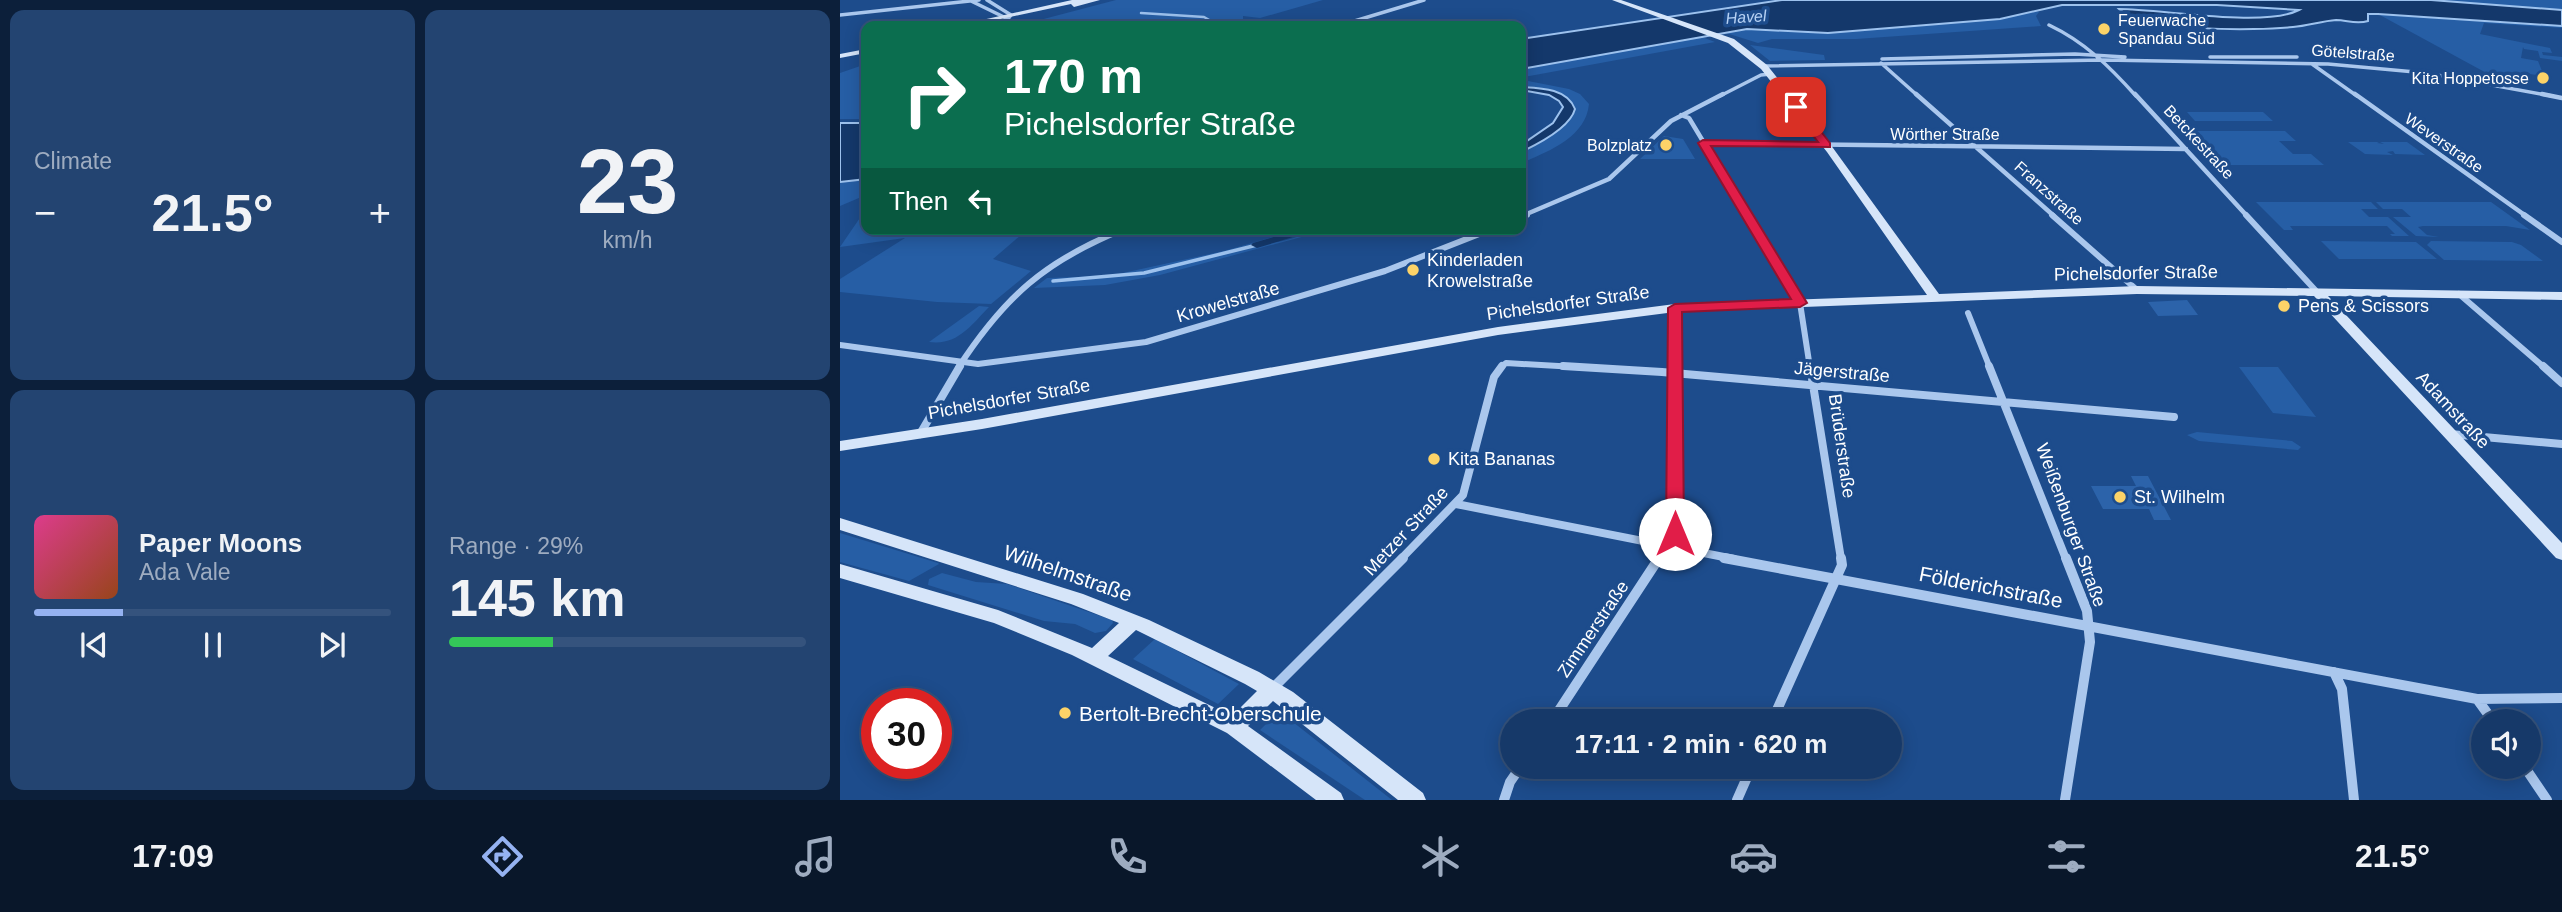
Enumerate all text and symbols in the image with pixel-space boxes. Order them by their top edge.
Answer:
water label: Havel [1725,7,1767,27]
place label: Feuerwache Spandau Süd [2118,12,2215,47]
marker: Feuerwache Spandau Süd [2096,21,2112,37]
street label: Götelstraße [2311,42,2395,64]
icon: right [889,49,980,140]
text: 170 m [1004,49,1143,103]
place label: Kita Hoppetosse [2412,70,2529,87]
marker: Kita Hoppetosse [2535,70,2551,86]
pin [1766,77,1826,137]
icon: arrive [1777,88,1815,126]
street label: Betckestraße [2161,102,2237,182]
text: Pichelsdorfer Straße [1004,106,1296,142]
street label: Weverstraße [2402,110,2486,176]
street label: Wörther Straße [1890,126,2000,143]
text: 23 [577,131,678,232]
place label: Bolzplatz [1587,137,1652,154]
marker: Bolzplatz [1658,137,1674,153]
text: Climate [34,148,112,174]
street label: Franzstraße [2011,158,2087,228]
icon: left [962,182,1000,220]
text: 21.5° [151,184,274,242]
text: Then [889,186,948,216]
text: − [34,192,56,234]
text: + [369,192,391,234]
text: km/h [603,227,652,253]
place label: Kinderladen Krowelstraße [1427,250,1533,291]
marker: Kinderladen Krowelstraße [1405,262,1421,278]
street label: Pichelsdorfer Straße [2054,262,2218,284]
street label: Krowelstraße [1174,278,1282,326]
street label: Pichelsdorfer Straße [1485,282,1651,324]
place label: Pens & Scissors [2298,296,2429,316]
marker: Pens & Scissors [2276,298,2292,314]
street label: Jägerstraße [1793,358,1891,386]
street label: Adamstraße [2412,367,2494,453]
street label: Pichelsdorfer Straße [926,375,1092,423]
street label: Brüderstraße [1825,393,1859,499]
street label: Weißenburger Straße [2032,440,2110,610]
place label: Kita Bananas [1448,449,1555,469]
marker: Kita Bananas [1426,451,1442,467]
street label: Metzer Straße [1360,482,1452,580]
place label: St. Wilhelm [2134,487,2225,507]
marker: St. Wilhelm [2112,489,2128,505]
position arrow [1638,497,1712,571]
text: Paper Moons [139,528,302,558]
text: Range · 29% [449,533,583,559]
street label: Wilhelmstraße [1001,540,1135,606]
text: Ada Vale [139,559,231,585]
street label: Földerichstraße [1917,562,2065,612]
text: 145 km [449,569,625,627]
street label: Zimmerstraße [1553,577,1633,681]
icon: previous [75,626,113,664]
icon: pause [194,626,232,664]
icon: next [313,626,351,664]
speed limit sign: 30 [861,688,952,779]
place label: Bertolt-Brecht-Oberschule [1079,702,1322,725]
marker: Bertolt-Brecht-Oberschule [1057,705,1073,721]
map controls [2471,709,2541,779]
button: sound [2471,709,2541,779]
text: 17:11 · 2 min · 620 m [1575,729,1827,759]
icon: directions [478,832,527,881]
icon: music [791,832,840,881]
icon: phone [1103,832,1152,881]
icon: climate [1416,832,1465,881]
icon: car [1729,832,1778,881]
icon: filters [2042,832,2091,881]
text: 17:09 [132,838,214,874]
text: 21.5° [2355,838,2430,874]

